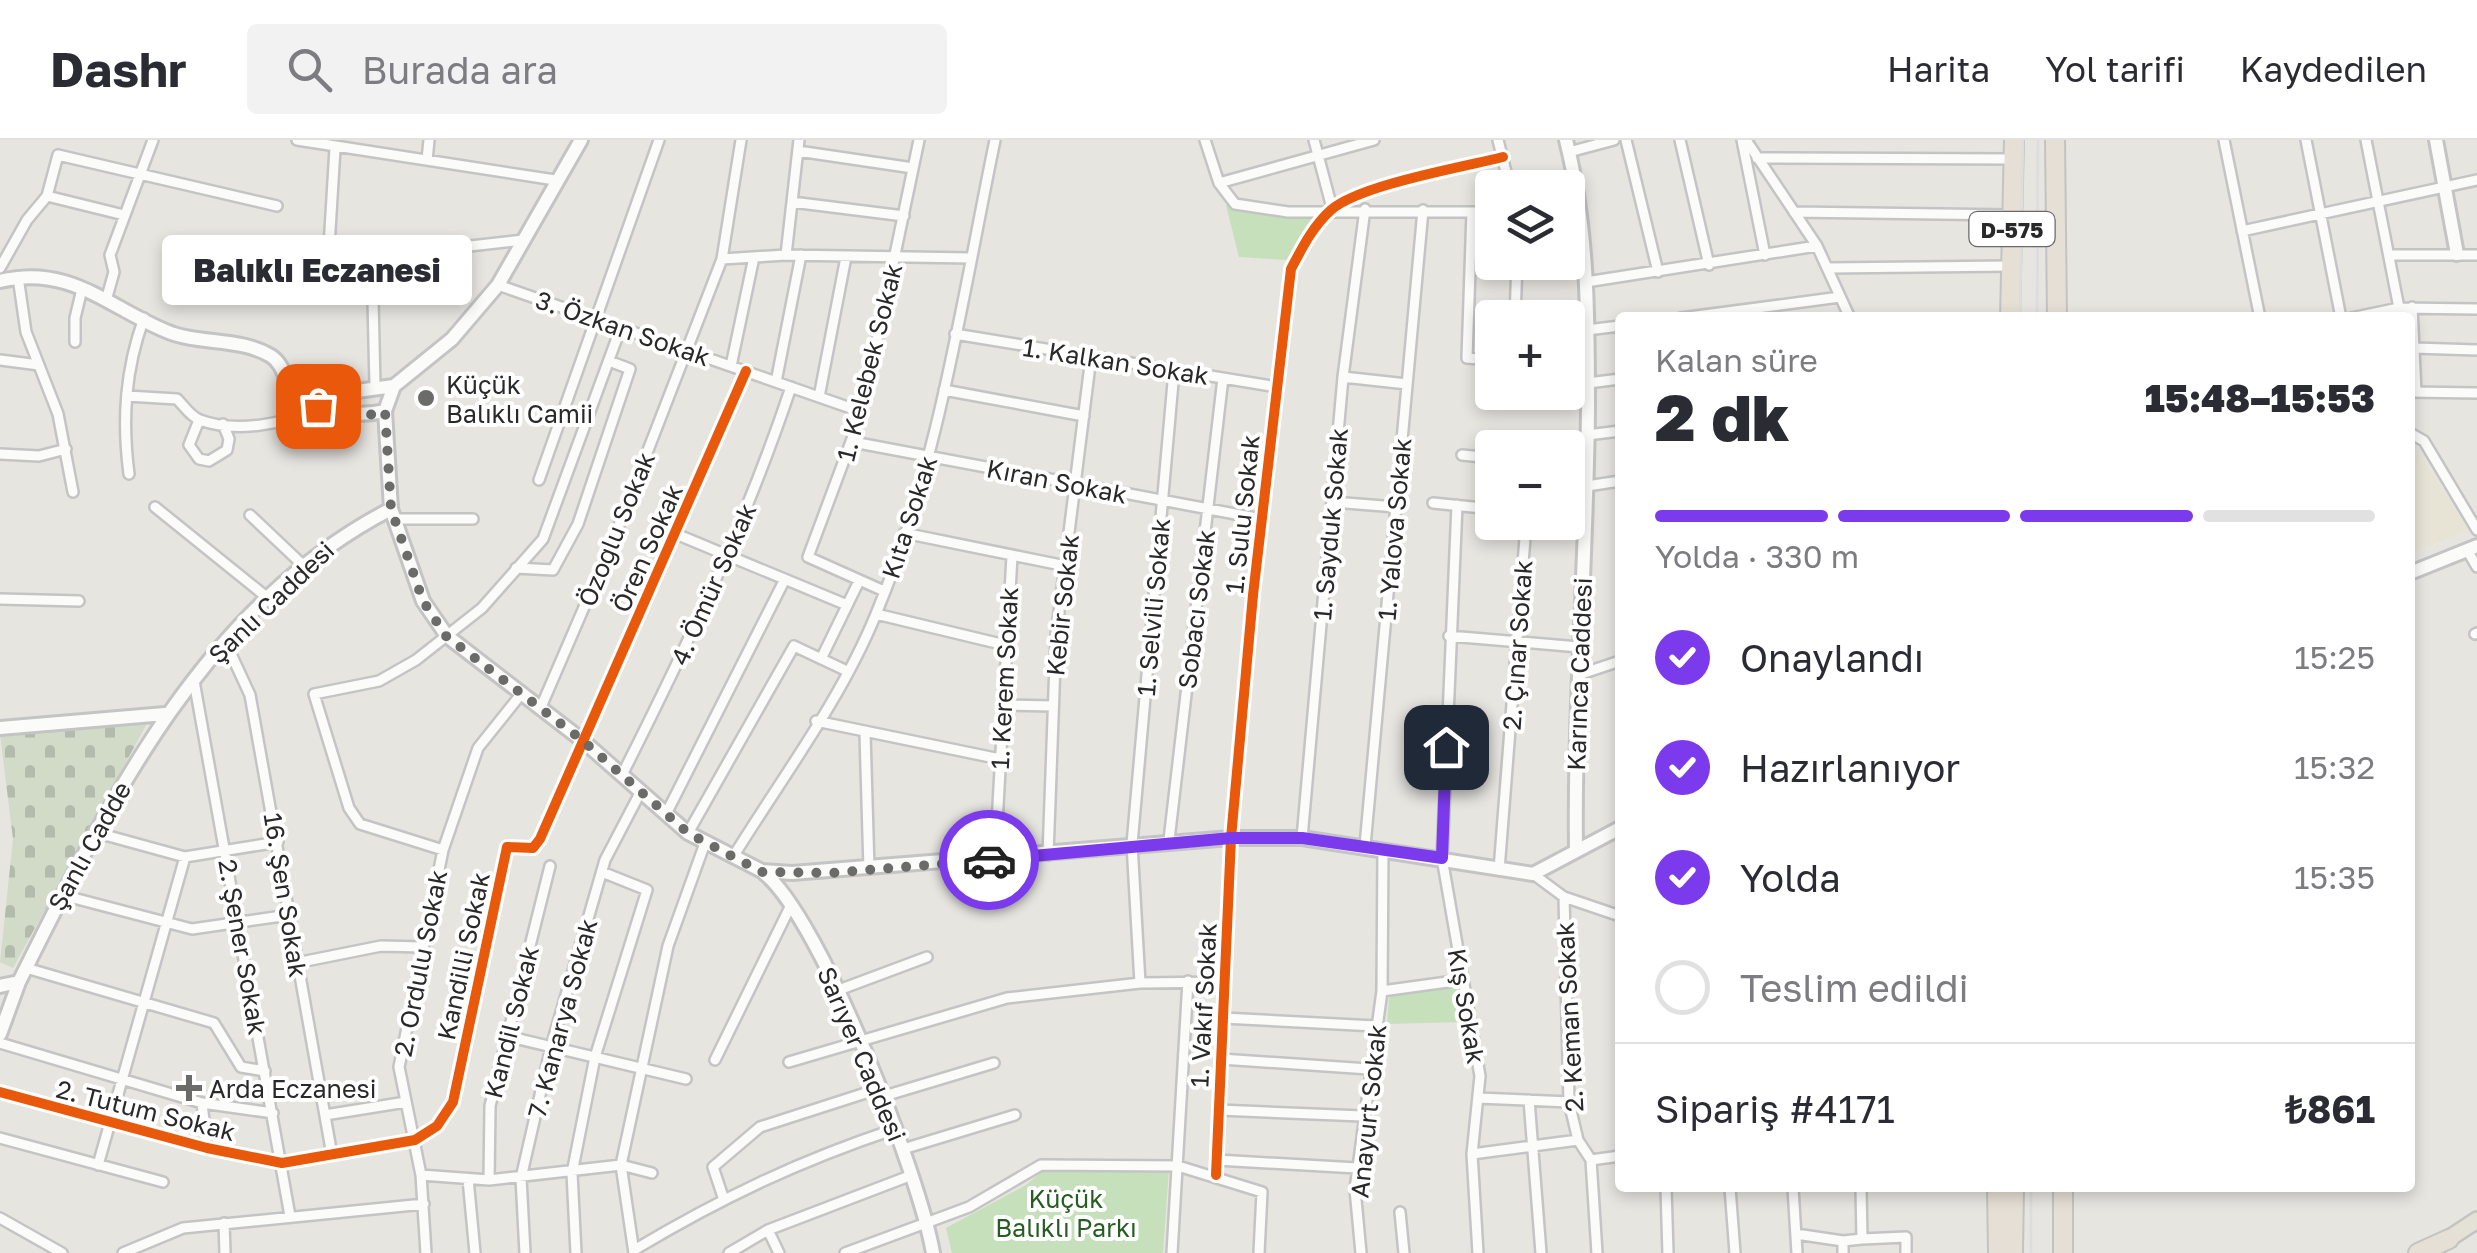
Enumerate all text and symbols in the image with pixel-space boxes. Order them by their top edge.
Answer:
search box [247,24,947,114]
text: Dashr [50,40,187,98]
icon: search [282,42,337,97]
text: Burada ara [362,47,558,92]
text: Harita [1887,48,1990,90]
text: Yol tarifi [2045,48,2185,90]
text: Kaydedilen [2240,48,2427,90]
map controls [1475,170,1585,540]
button: layers [1475,170,1585,280]
road number: D-575 [1970,212,2054,246]
callout: Balıklı Eczanesi [163,236,473,306]
text: Balıklı Eczanesi [193,251,441,289]
street label: 1. Kelebek Sokak [829,260,909,464]
street label: 3. Özkan Sokak [532,284,714,372]
button: + [1475,300,1585,410]
street label: 1. Kalkan Sokak [1021,331,1211,391]
text: Kalan süre [1655,341,1818,379]
pin [276,364,361,449]
place label: Küçük Balıklı Camii [446,369,593,429]
text: 15:48–15:53 [2145,375,2375,420]
text: 2 dk [1655,377,1789,455]
icon: bag [291,379,346,434]
marker: Küçük Balıklı Camii [415,387,437,409]
street label: 1. Sayduk Sokak [1306,427,1354,621]
button: − [1475,430,1585,540]
street label: 1. Sulu Sokak [1218,433,1266,595]
street label: 1. Yalova Sokak [1371,436,1417,622]
street label: Özoğlu Sokak [571,447,661,611]
street label: Kıta Sokak [875,452,943,582]
street label: Kıran Sokak [984,452,1130,510]
street label: Ören Sokak [605,479,689,617]
street label: 4. Ömür Sokak [663,498,763,670]
street label: 1. Selvili Sokak [1130,517,1176,697]
street label: Sobacı Sokak [1171,528,1221,690]
street label: Kebir Sokak [1039,533,1085,677]
street label: Şanlı Caddesi [202,534,340,670]
text: Yolda · 330 m [1655,537,1859,575]
street label: 2. Çınar Sokak [1496,559,1538,731]
street label: Karınca Caddesi [1560,577,1598,771]
street label: 1. Kerem Sokak [984,586,1024,770]
icon: check [1655,630,1710,685]
text: Onaylandı [1740,635,1924,680]
text: 15:25 [2294,638,2375,676]
pin [1404,705,1489,790]
icon: home [1419,720,1474,775]
icon: check [1655,740,1710,795]
text: Hazırlanıyor [1740,745,1960,790]
text: 15:32 [2294,748,2375,786]
street label: Şanlı Cadde [41,776,137,916]
street label: 16. Şen Sokak [258,810,314,980]
courier [939,810,1039,910]
icon: car [962,833,1017,888]
icon: check [1655,850,1710,905]
text: Yolda [1740,855,1841,900]
street label: 2. Şener Sokak [212,857,274,1037]
text: 15:35 [2294,858,2375,896]
street label: 2. Ordulu Sokak [387,867,453,1059]
street label: Kandilli Sokak [430,869,496,1043]
street label: 7. Kanarya Sokak [521,915,603,1121]
street label: 2. Keman Sokak [1549,921,1589,1113]
street label: 1. Vakıf Sokak [1183,922,1223,1088]
street label: Kandil Sokak [477,943,545,1101]
street label: Kış Sokak [1442,946,1492,1066]
street label: Sarıyer Caddesi [811,962,913,1146]
text: Teslim edildi [1740,965,1969,1010]
street label: Anayurt Sokak [1343,1023,1393,1199]
street label: 2. Tutum Sokak [53,1073,239,1147]
place label: Arda Eczanesi [209,1073,376,1104]
marker: Arda Eczanesi [178,1077,200,1099]
text: Sipariş #4171 [1655,1086,1895,1131]
text: ₺861 [2285,1086,2375,1131]
park label: Küçük Balıklı Parkı [995,1183,1137,1243]

